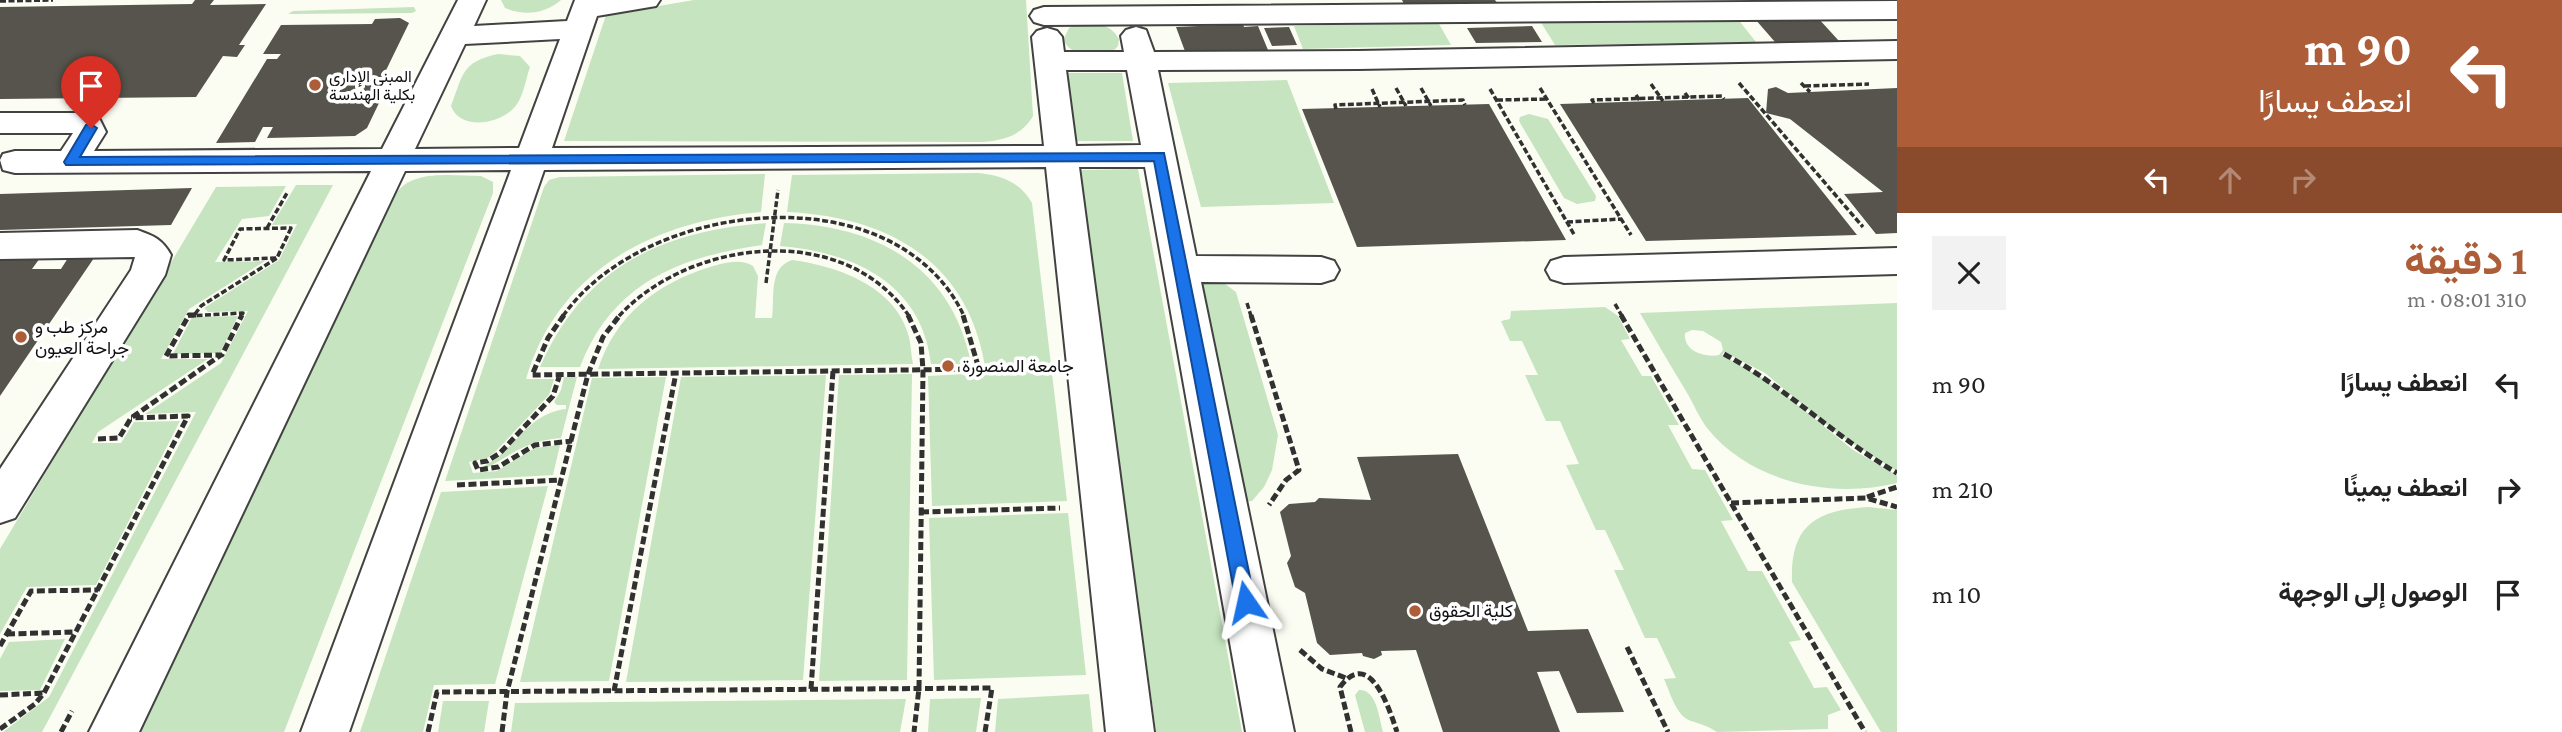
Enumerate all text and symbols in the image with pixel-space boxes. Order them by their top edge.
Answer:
text: 90 m [2305,21,2412,76]
icon: left [2436,28,2527,119]
pin [61,56,121,128]
icon: arrive [72,67,110,105]
place label: المبنى الإداري بكلية الهندسة [329,68,415,105]
marker: المبنى الإداري بكلية الهندسة [307,77,323,93]
text: انعطف يسارًا [2258,83,2412,119]
icon: left [2138,161,2176,199]
icon: ahead [2211,161,2249,199]
icon: right [2284,161,2322,199]
button: close [1932,236,2006,310]
text: 1 دقيقة [2404,236,2527,283]
text: 310 m · 08:01 [2407,286,2527,312]
place label: مركز طب و جراحة العيون [35,317,129,359]
marker: مركز طب و جراحة العيون [13,329,29,345]
place label: جامعة المنصورة [962,356,1074,377]
marker: جامعة المنصورة [940,358,956,374]
icon: left [2489,366,2527,404]
text: انعطف يسارًا [2340,368,2468,397]
text: 90 m [1932,370,1986,399]
icon: right [2489,471,2527,509]
text: انعطف يمينًا [2343,473,2468,502]
text: 210 m [1932,475,1994,504]
position arrow [1209,565,1283,639]
icon: arrive [2489,576,2527,614]
text: الوصول إلى الوجهة [2278,578,2468,607]
text: 10 m [1932,580,1981,609]
place label: كلية الحقوق [1429,601,1513,622]
marker: كلية الحقوق [1407,603,1423,619]

